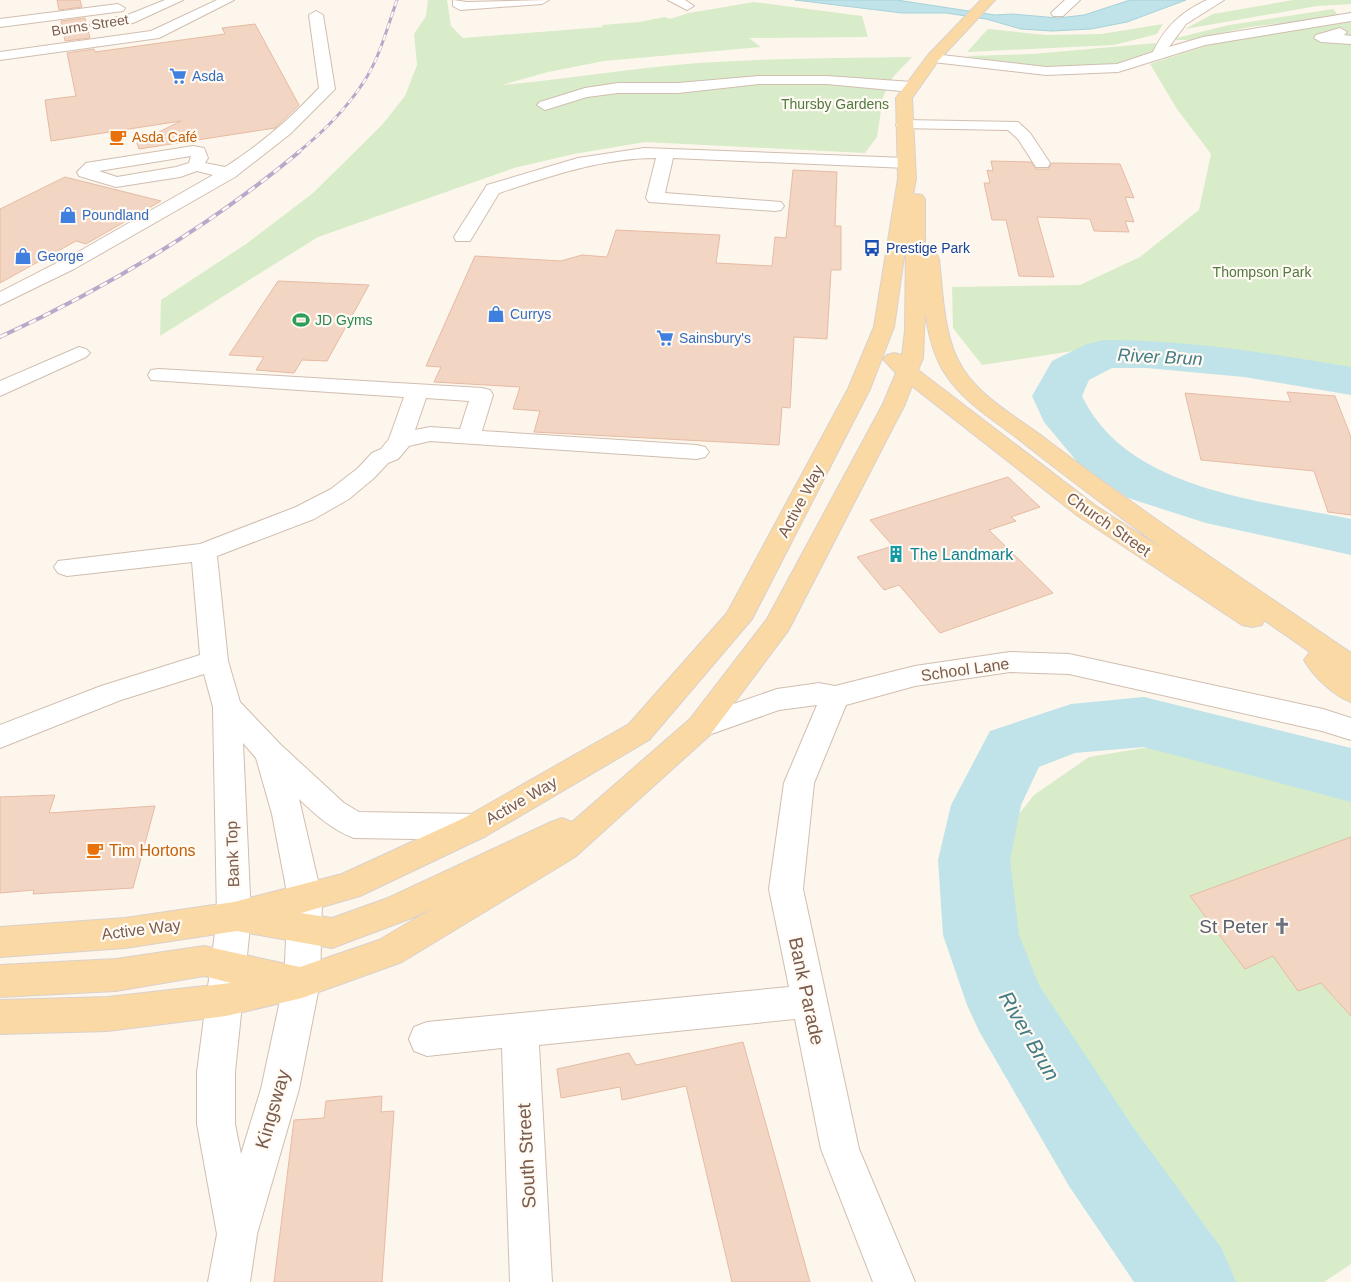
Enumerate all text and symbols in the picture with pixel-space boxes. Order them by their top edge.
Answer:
street label: Burns Street [50,11,130,39]
supermarket icon: Asda [168,66,188,86]
place label: Asda [192,68,224,84]
park label: Thursby Gardens [781,96,889,112]
cafe icon: Asda Café [108,127,128,147]
place label: Asda Café [132,129,198,145]
shop icon: Poundland [58,205,78,225]
place label: Poundland [82,207,149,223]
bus stop icon: Prestige Park [862,238,882,258]
place label: Prestige Park [886,240,971,256]
shop icon: George [13,246,33,266]
place label: George [37,248,84,264]
park label: Thompson Park [1213,264,1312,280]
shop icon: Currys [486,304,506,324]
place label: Currys [510,306,551,322]
sports icon: JD Gyms [291,310,311,330]
place label: JD Gyms [315,312,373,328]
supermarket icon: Sainsbury's [655,328,675,348]
place label: Sainsbury's [679,330,751,346]
water label: River Brun [1117,345,1203,369]
street label: Active Way [774,462,827,540]
street label: Church Street [1063,489,1154,560]
building icon: The Landmark [886,544,906,564]
place label: The Landmark [910,546,1014,563]
street label: School Lane [920,655,1010,684]
street label: Active Way [483,773,560,828]
street label: Bank Top [223,820,242,887]
cafe icon: Tim Hortons [85,840,105,860]
place label: Tim Hortons [109,842,196,859]
street label: Active Way [101,916,182,943]
place label: St Peter [1199,916,1269,937]
church icon: St Peter [1272,916,1292,936]
street label: Bank Parade [785,935,828,1047]
water label: River Brun [995,987,1064,1084]
street label: Kingsway [251,1067,294,1151]
street label: South Street [513,1102,540,1209]

